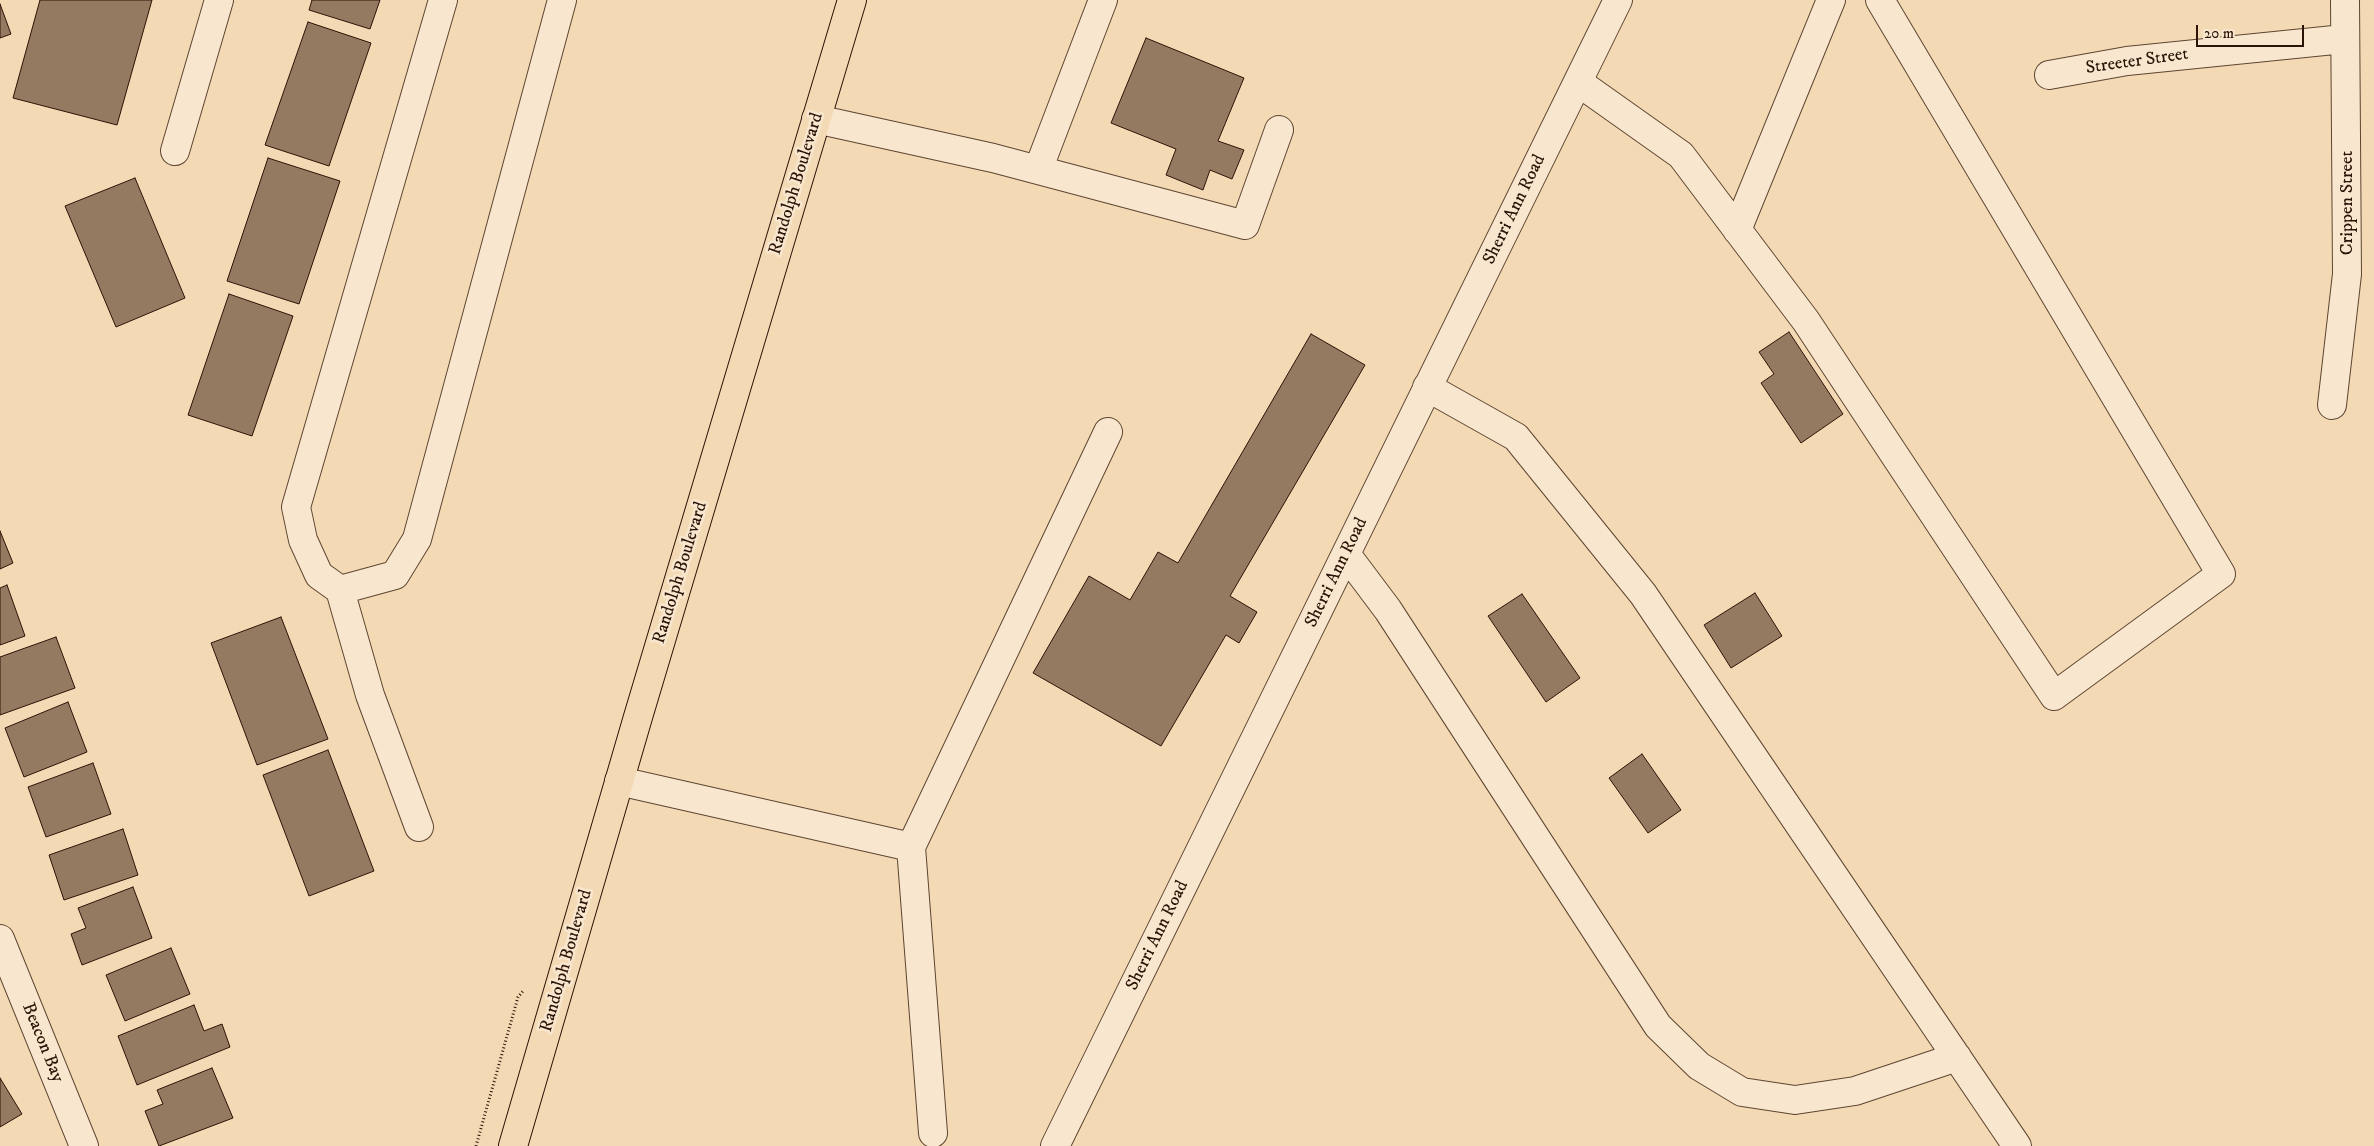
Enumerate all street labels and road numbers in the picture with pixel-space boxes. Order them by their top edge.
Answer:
street label: Streeter Street [2084,44,2190,80]
street label: Randolph Boulevard [765,111,829,257]
street label: Crippen Street [2337,151,2359,255]
street label: Sherri Ann Road [1479,152,1551,268]
street label: Randolph Boulevard [649,500,713,646]
street label: Sherri Ann Road [1301,515,1373,631]
street label: Sherri Ann Road [1122,878,1194,994]
street label: Randolph Boulevard [536,887,598,1035]
street label: Beacon Bay [16,1000,68,1086]

